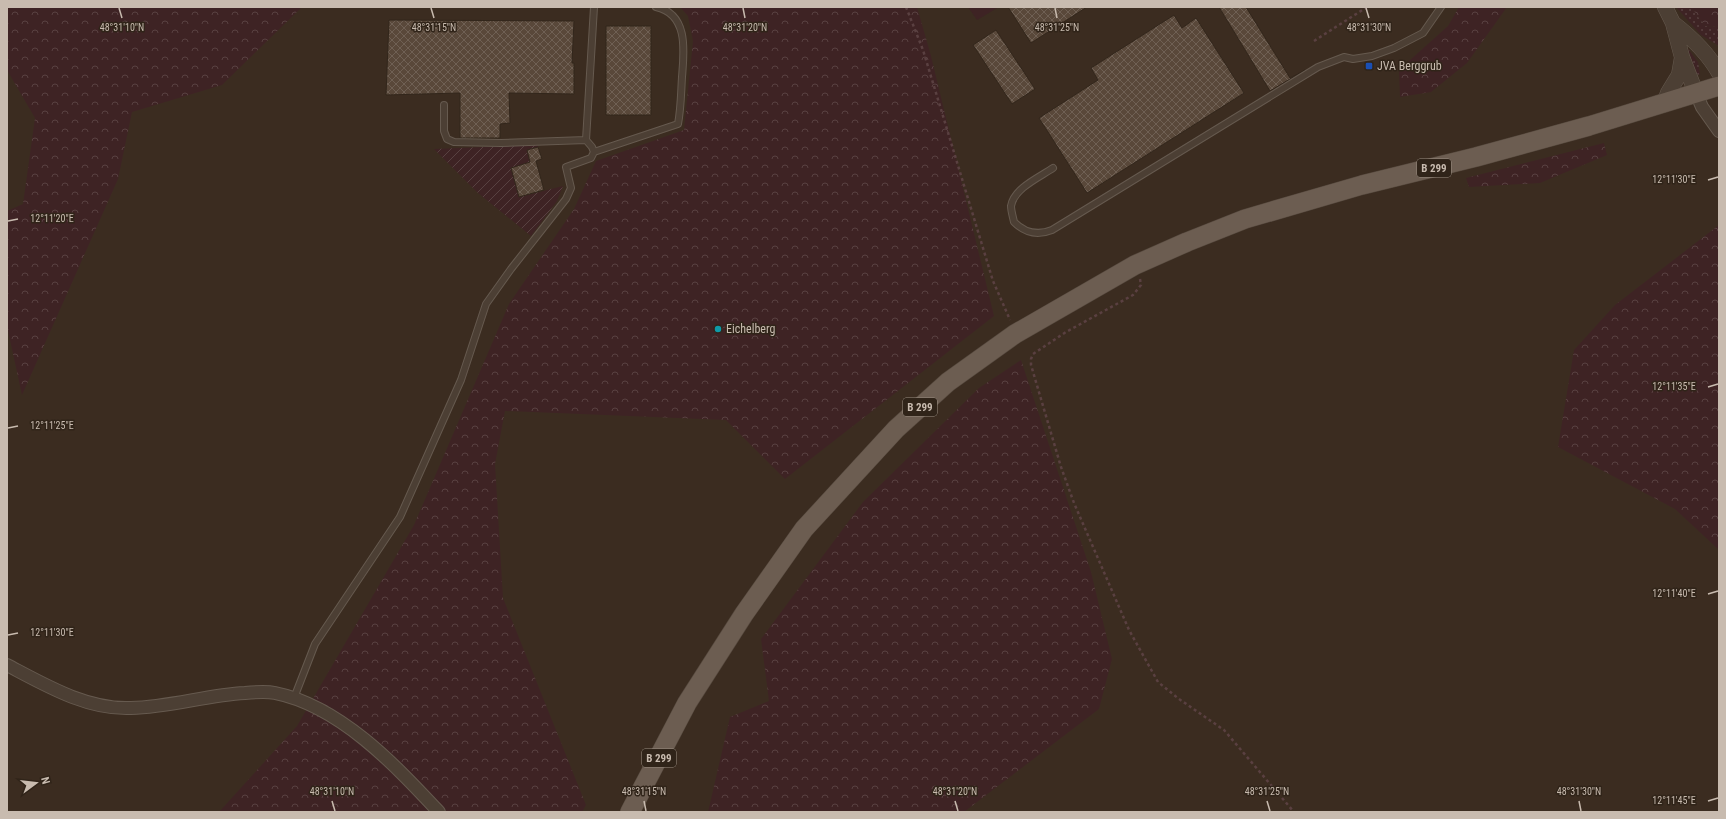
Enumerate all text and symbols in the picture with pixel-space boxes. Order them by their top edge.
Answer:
text: 48°31'10"N [100,22,144,33]
text: 48°31'15"N [412,22,456,33]
text: 48°31'20"N [723,22,767,33]
text: 48°31'25"N [1035,22,1079,33]
text: 48°31'30"N [1347,22,1391,33]
place label: JVA Berggrub [1377,59,1442,73]
marker: JVA Berggrub [1364,61,1374,71]
road number: B 299 [1417,159,1451,177]
text: 12°11'30"E [1652,174,1696,185]
text: 12°11'20"E [30,213,74,224]
place label: Eichelberg [726,322,776,336]
marker: Eichelberg [713,324,723,334]
text: 12°11'35"E [1652,381,1696,392]
road number: B 299 [903,398,937,416]
text: 12°11'25"E [30,420,74,431]
text: 12°11'40"E [1652,588,1696,599]
text: 12°11'30"E [30,627,74,638]
road number: B 299 [642,749,676,767]
north arrow [16,763,56,803]
text: N [38,776,52,786]
text: 48°31'10"N [310,786,354,797]
text: 48°31'15"N [622,786,666,797]
text: 48°31'20"N [933,786,977,797]
text: 48°31'25"N [1245,786,1289,797]
text: 48°31'30"N [1557,786,1601,797]
text: 12°11'45"E [1652,795,1696,806]

